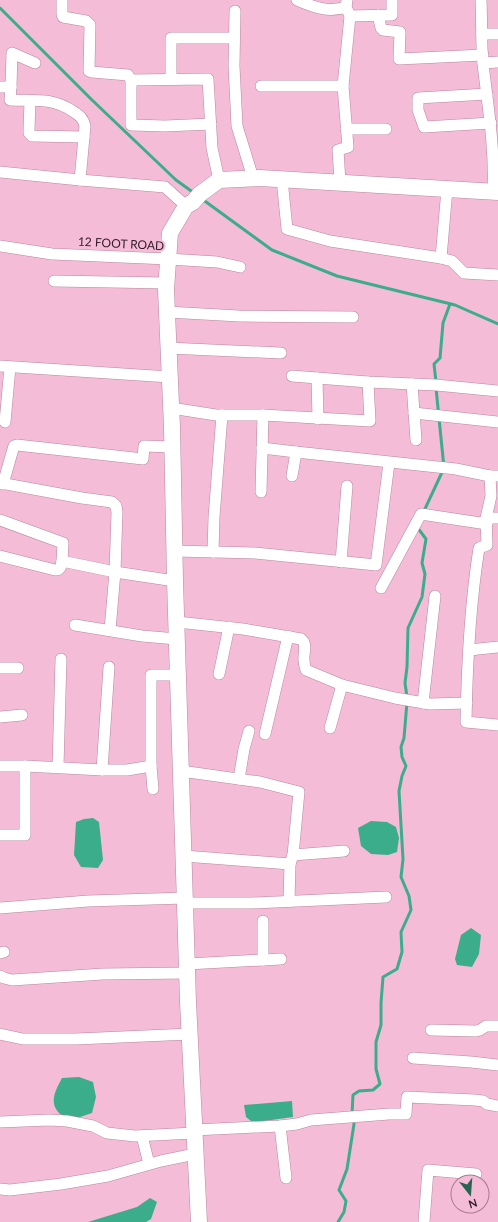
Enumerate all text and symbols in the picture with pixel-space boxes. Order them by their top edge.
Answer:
street label: 12 FOOT ROAD [77,234,165,253]
north arrow [450,1174,490,1214]
text: N [467,1197,479,1211]

